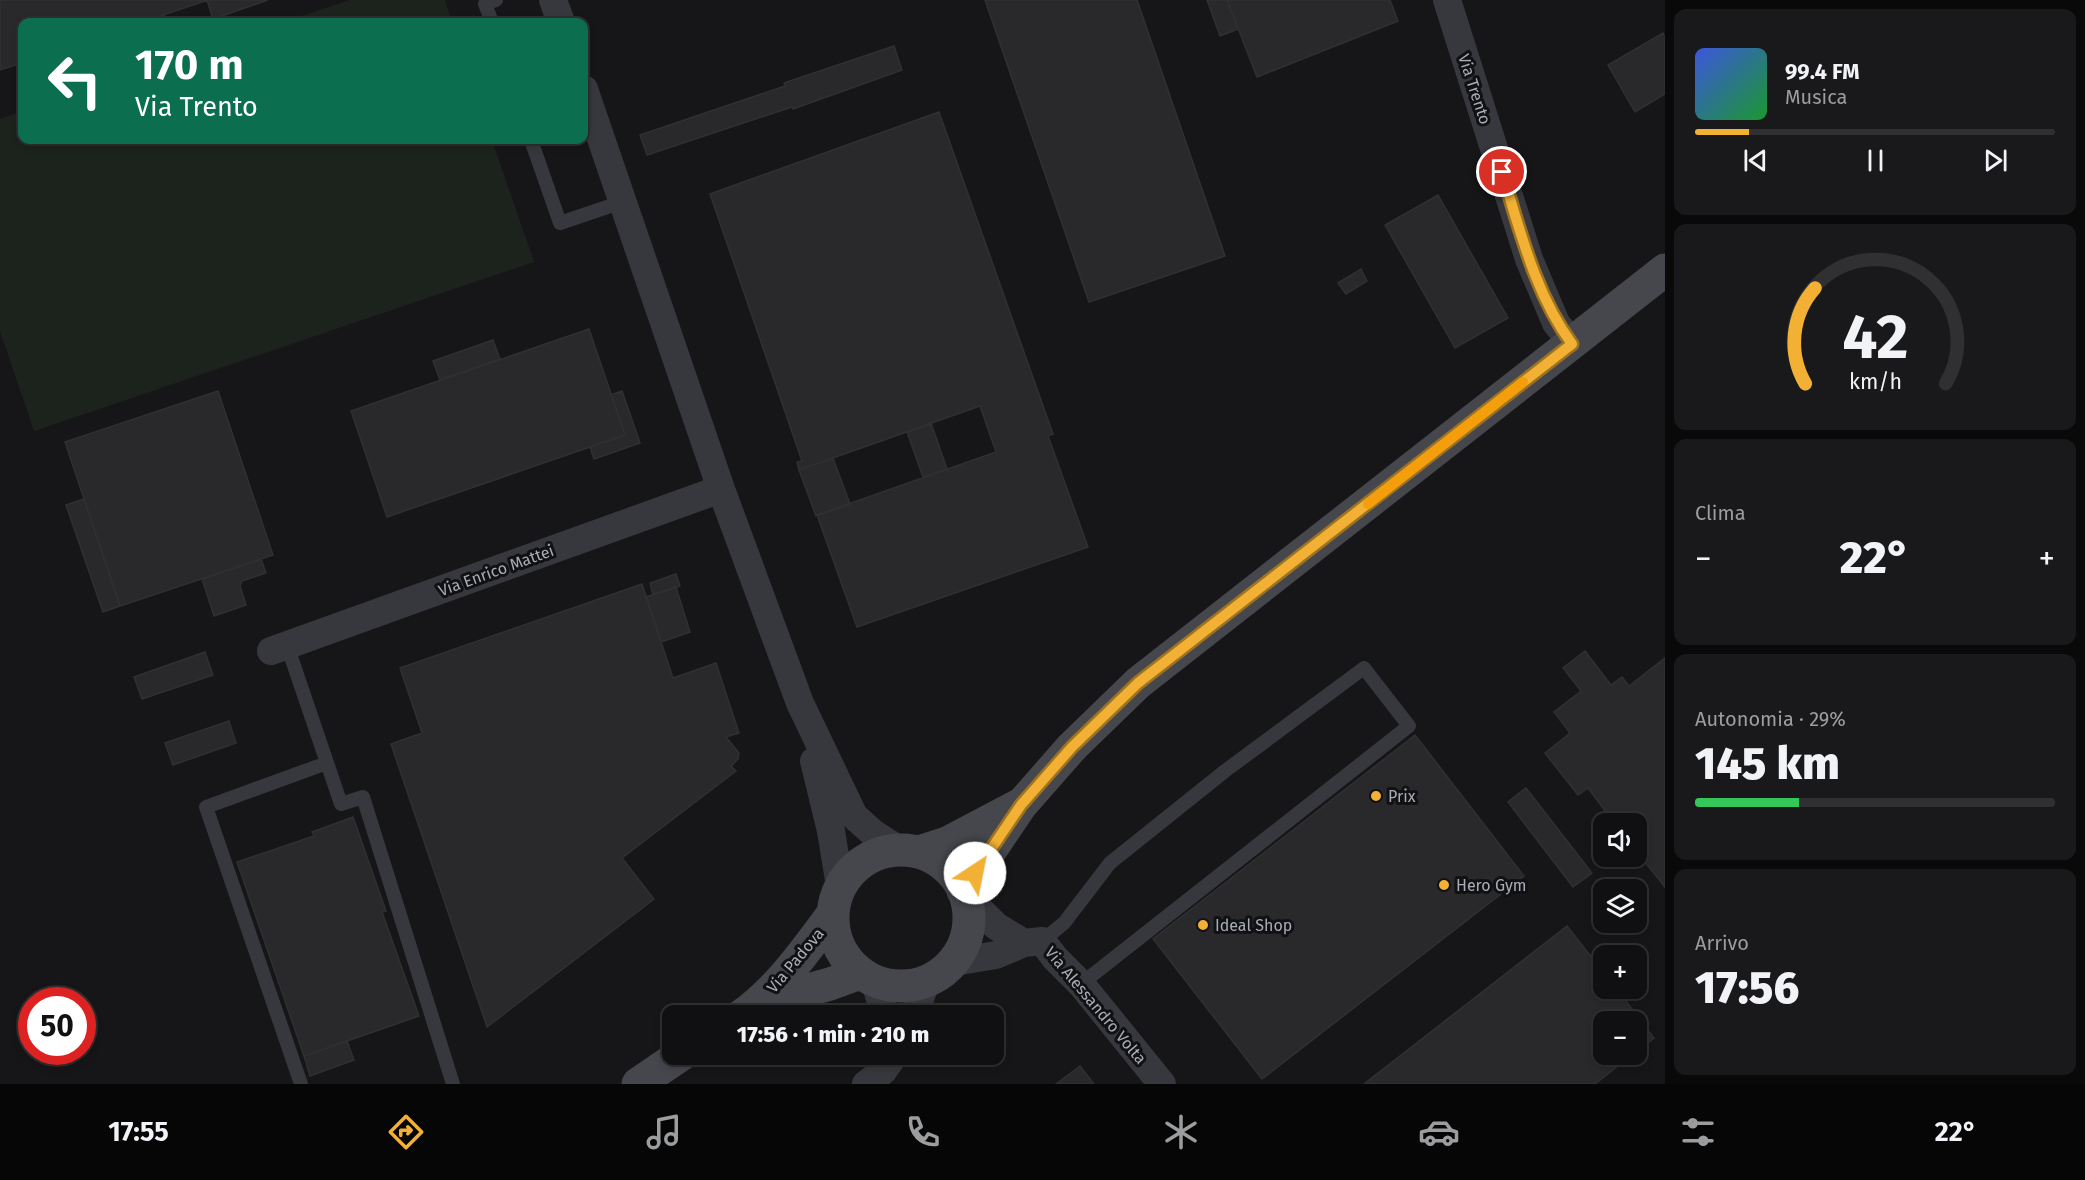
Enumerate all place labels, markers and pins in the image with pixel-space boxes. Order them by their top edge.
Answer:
pin [1476,146,1527,197]
place label: Prix [1388,787,1416,806]
marker: Prix [1369,789,1383,803]
place label: Hero Gym [1456,876,1527,895]
marker: Hero Gym [1437,878,1451,892]
place label: Ideal Shop [1215,916,1292,935]
marker: Ideal Shop [1196,918,1210,932]

